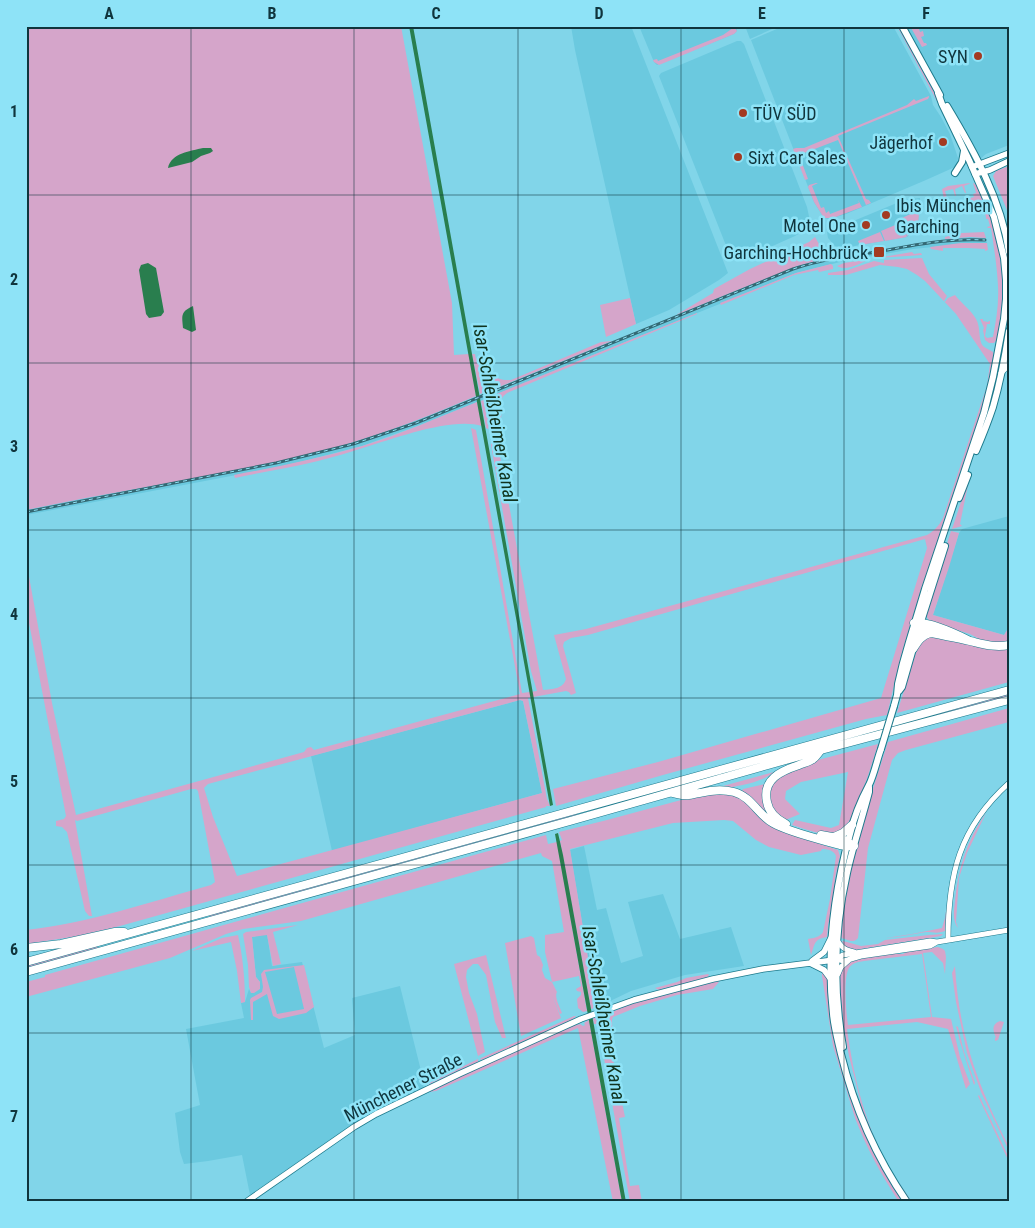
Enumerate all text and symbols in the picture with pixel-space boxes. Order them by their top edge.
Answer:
text: A [104,4,114,23]
text: B [268,4,277,23]
text: C [431,4,441,23]
text: D [594,4,604,23]
text: E [758,4,766,23]
text: F [922,4,930,23]
place label: SYN [938,46,968,67]
marker: SYN [972,50,984,62]
text: 1 [10,102,18,121]
place label: TÜV SÜD [753,103,816,124]
marker: TÜV SÜD [737,107,749,119]
place label: Jägerhof [869,132,933,153]
marker: Jägerhof [937,136,949,148]
place label: Sixt Car Sales [748,147,846,168]
marker: Sixt Car Sales [732,151,744,163]
place label: Ibis München Garching [896,195,991,237]
marker: Ibis München Garching [880,209,892,221]
place label: Motel One [783,215,856,236]
marker: Motel One [860,219,872,231]
place label: Garching-Hochbrück [724,242,868,263]
marker: Garching-Hochbrück [872,245,886,259]
text: 2 [10,270,18,289]
water label: Isar-Schleißheimer Kanal [468,322,522,505]
text: 3 [10,437,18,456]
text: 4 [10,605,18,624]
text: 5 [10,772,18,791]
water label: Isar-Schleißheimer Kanal [577,924,631,1107]
text: 6 [10,940,18,959]
street label: Münchener Straße [341,1048,465,1126]
text: 7 [10,1107,18,1126]

